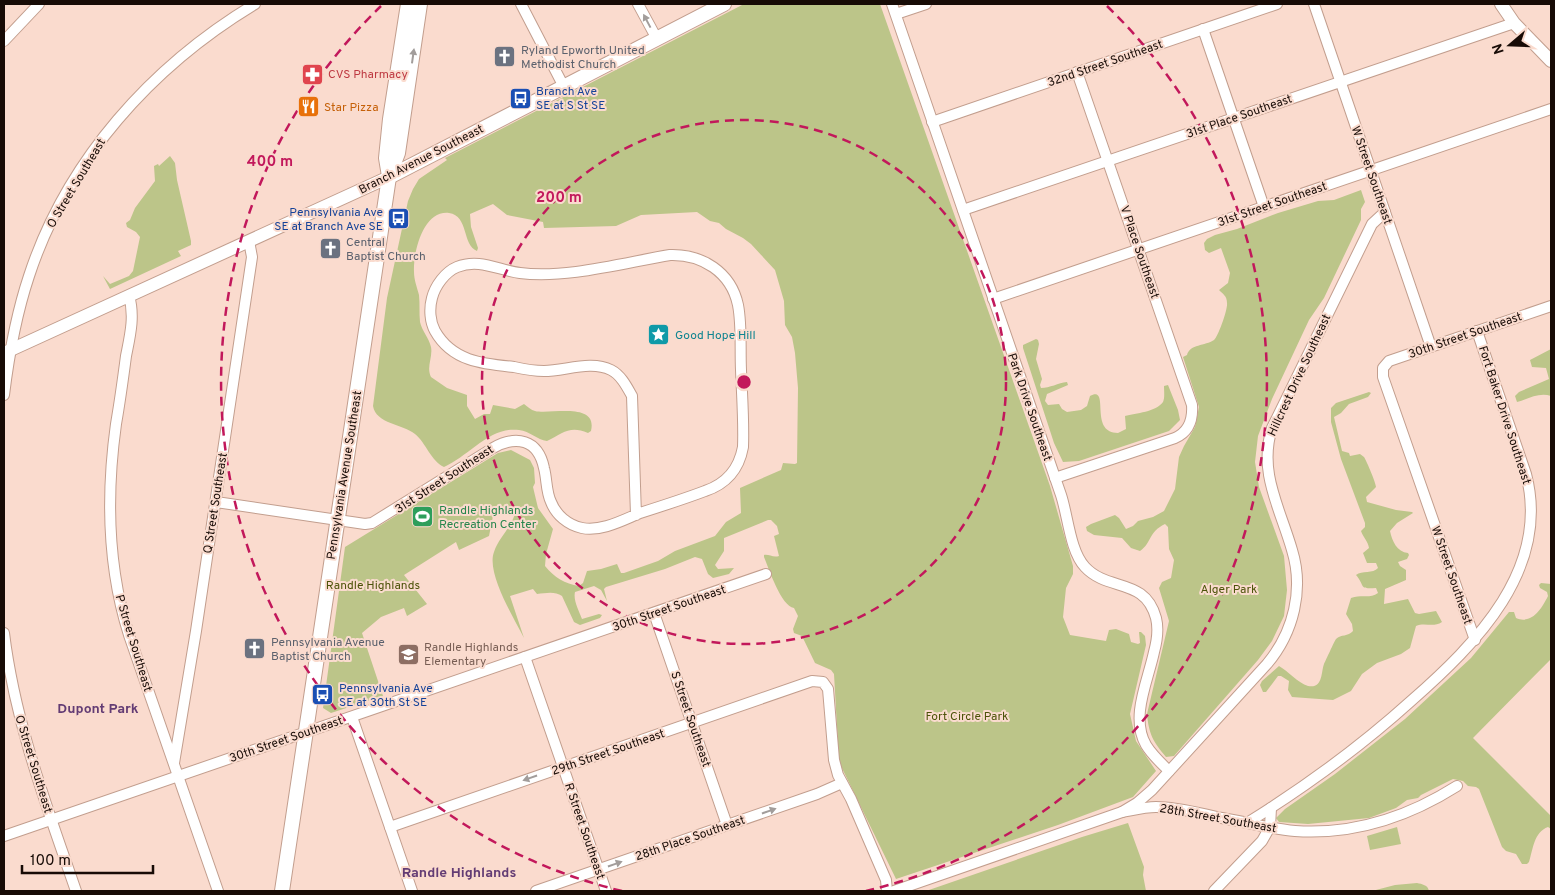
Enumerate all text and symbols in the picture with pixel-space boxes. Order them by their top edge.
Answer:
one-way arrow [643,14,652,28]
north arrow [1485,20,1535,70]
street label: 32nd Street Southeast [1045,37,1165,91]
text: N [1489,41,1509,56]
place label: Ryland Epworth United Methodist Church [521,43,645,73]
church icon: Ryland Epworth United Methodist Church [493,45,517,69]
one-way arrow [409,47,417,63]
pharmacy icon: CVS Pharmacy [300,62,324,86]
place label: CVS Pharmacy [328,67,408,83]
place label: Branch Ave SE at S St SE [536,84,606,114]
bus stop icon: Branch Ave SE at S St SE [508,86,532,110]
street label: 31st Place Southeast [1184,91,1295,143]
restaurant icon: Star Pizza [296,95,320,119]
place label: Star Pizza [324,100,378,116]
street label: Branch Avenue Southeast [356,121,487,198]
street label: W Street Southeast [1347,124,1395,227]
street label: O Street Southeast [44,136,110,231]
text: 400 m [247,153,293,172]
street label: 31st Street Southeast [1216,179,1329,231]
text: 200 m [536,189,582,208]
street label: V Place Southeast [1116,204,1162,301]
place label: Pennsylvania Ave SE at Branch Ave SE [274,205,383,235]
bus stop icon: Pennsylvania Ave SE at Branch Ave SE [387,207,411,231]
place label: Central Baptist Church [346,235,426,265]
church icon: Central Baptist Church [318,237,342,261]
street label: 30th Street Southeast [1406,309,1524,363]
street label: Hillcrest Drive Southeast [1265,312,1335,439]
place icon: Good Hope Hill [647,323,671,347]
place label: Good Hope Hill [675,328,756,344]
street label: Fort Baker Drive Southeast [1474,344,1534,487]
street label: Park Drive Southeast [1003,351,1055,463]
centre of rings [735,373,753,391]
street label: Pennsylvania Avenue Southeast [324,389,366,561]
street label: 31st Street Southeast [392,442,497,518]
street label: Q Street Southeast [200,452,232,555]
place label: Randle Highlands Recreation Center [439,503,537,533]
sports icon: Randle Highlands Recreation Center [411,505,435,529]
street label: W Street Southeast [1427,524,1475,627]
park label: Randle Highlands [326,578,420,594]
street label: 30th Street Southeast [610,582,728,636]
park label: Alger Park [1201,582,1257,598]
street label: P Street Southeast [111,593,155,694]
place label: Pennsylvania Avenue Baptist Church [271,635,385,665]
church icon: Pennsylvania Avenue Baptist Church [243,637,267,661]
place label: Randle Highlands Elementary [424,640,518,670]
school or university icon: Randle Highlands Elementary [396,642,420,666]
street label: S Street Southeast [666,669,714,769]
place label: Pennsylvania Ave SE at 30th St SE [339,681,433,711]
bus stop icon: Pennsylvania Ave SE at 30th St SE [311,683,335,707]
district label: Dupont Park [57,701,139,718]
park label: Fort Circle Park [926,709,1009,725]
street label: O Street Southeast [11,713,56,815]
street label: 30th Street Southeast [227,713,345,767]
street label: 29th Street Southeast [550,726,667,780]
one-way arrow [522,775,537,783]
street label: R Street Southeast [560,781,608,882]
street label: 28th Street Southeast [1158,801,1278,837]
one-way arrow [762,807,777,815]
street label: 28th Place Southeast [633,813,747,865]
scale bar [22,842,154,874]
text: 100 m [30,852,71,871]
one-way arrow [608,860,623,868]
district label: Randle Highlands [402,865,516,882]

